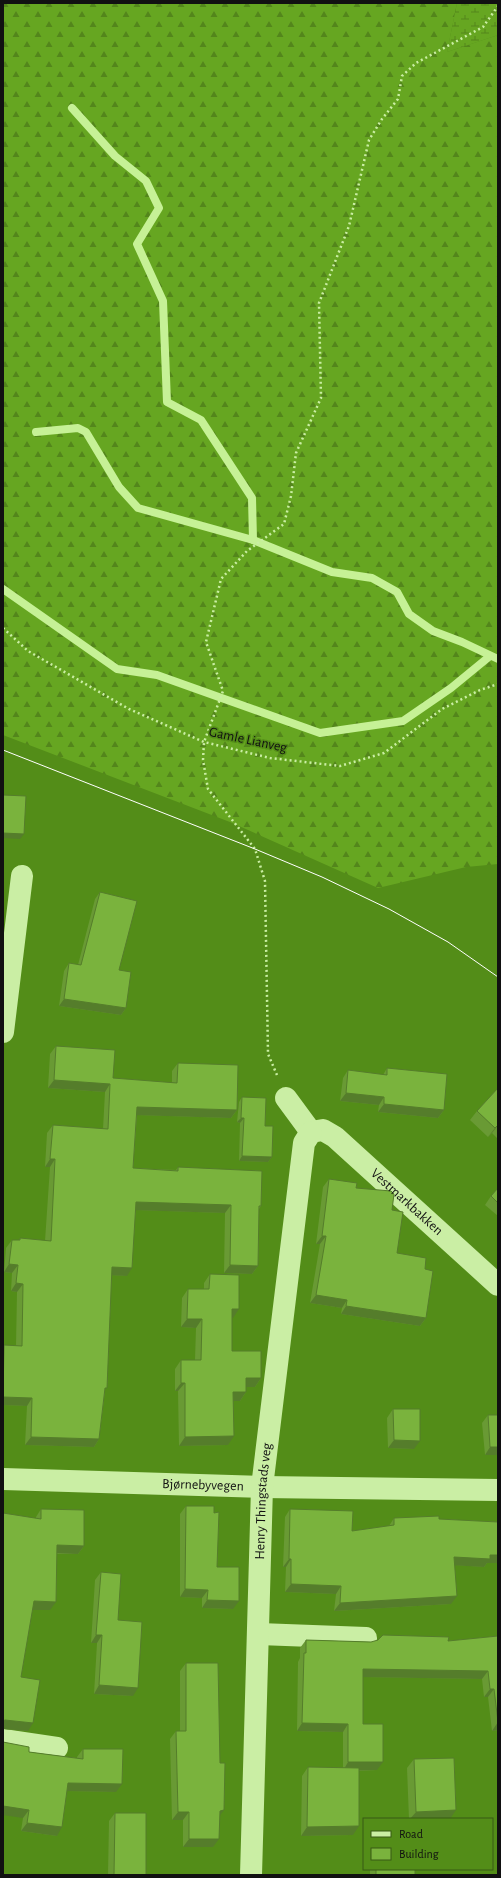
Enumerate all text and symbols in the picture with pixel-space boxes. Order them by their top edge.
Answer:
street label: Gamle Lianveg [208,725,288,755]
street label: Vestmarkbakken [368,1166,445,1238]
street label: Henry Thingstads veg [253,1442,274,1560]
street label: Bjørnebyvegen [162,1477,244,1493]
legend [363,1818,493,1870]
text: Road [399,1828,423,1840]
text: Building [399,1848,439,1860]

